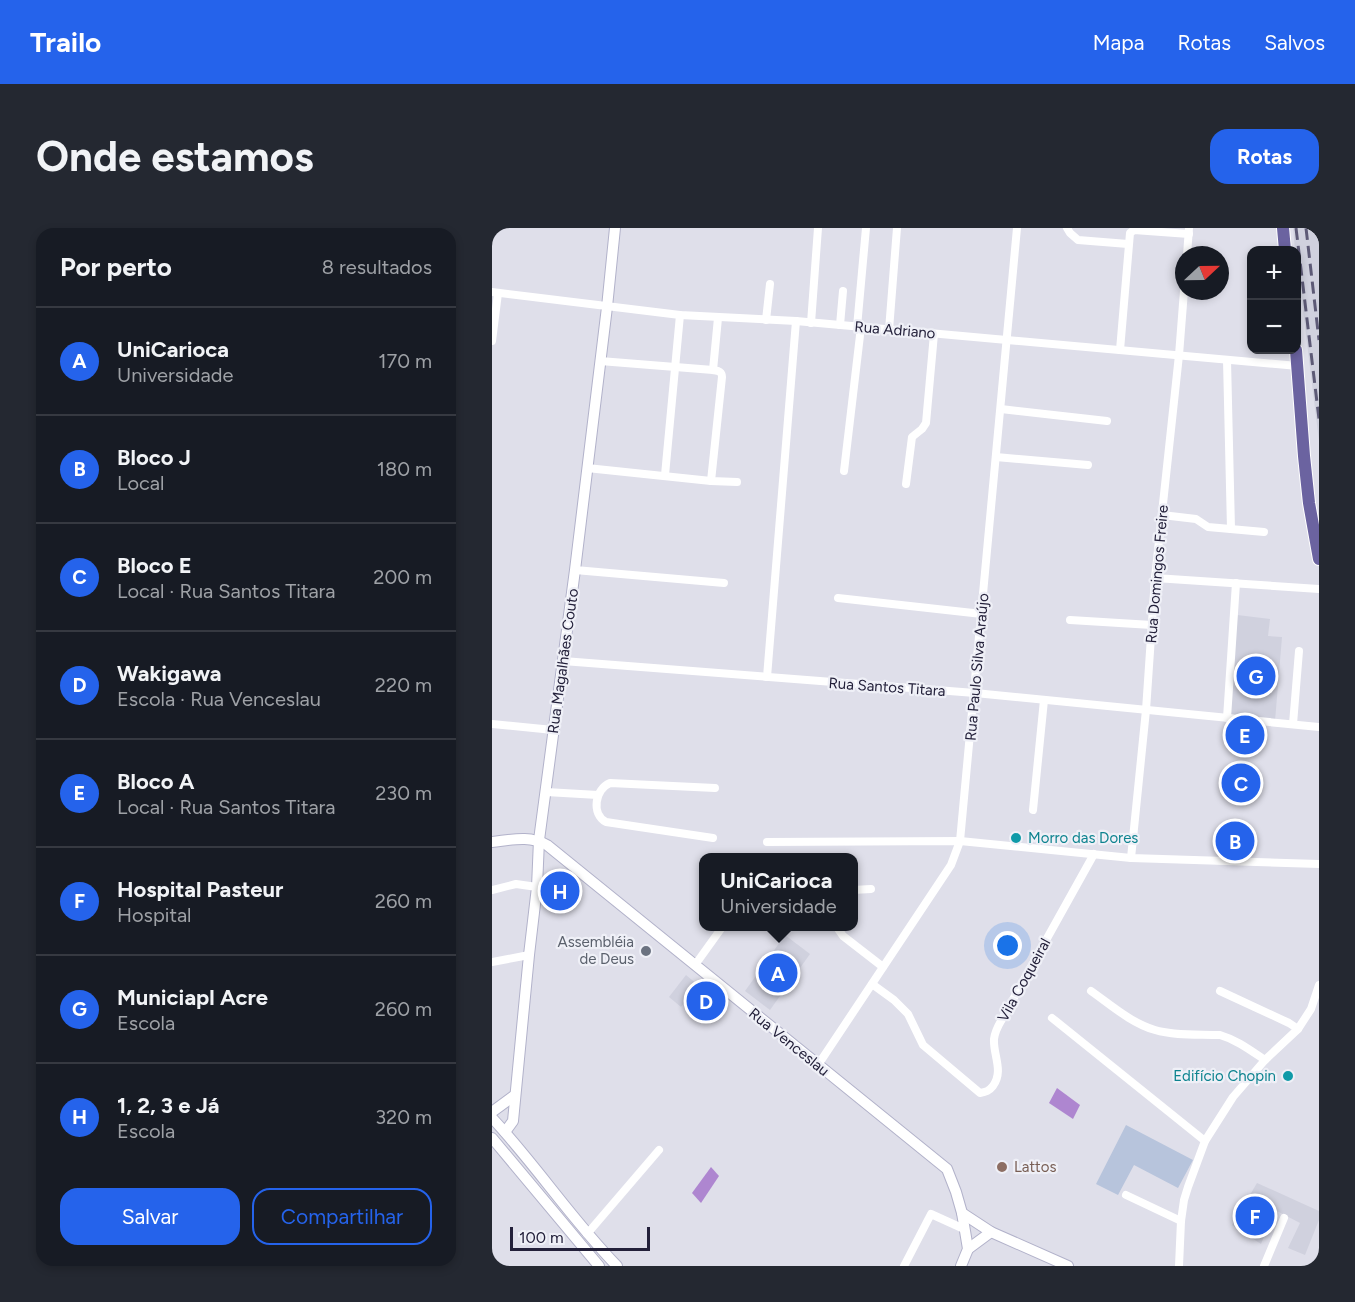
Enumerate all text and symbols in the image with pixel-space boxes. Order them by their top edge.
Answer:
text: Trailo [30,25,101,59]
text: Mapa [1093,30,1144,55]
text: Rotas [1177,30,1231,55]
text: Salvos [1264,30,1325,55]
button: Rotas [1210,129,1319,184]
text: Onde estamos [36,131,314,182]
north arrow [1175,246,1229,300]
map controls [1247,246,1301,354]
button: + [1247,246,1301,300]
text: Por perto [60,251,172,283]
text: 8 resultados [322,255,432,279]
button: − [1247,300,1301,354]
street label: Rua Adriano [854,317,937,343]
text: UniCarioca [117,336,229,363]
text: A [72,349,87,373]
text: 170 m [378,349,432,373]
text: Universidade [117,363,233,387]
text: Bloco J [117,444,191,471]
text: B [73,457,86,481]
text: 180 m [377,457,432,481]
text: Local [117,471,164,495]
street label: Rua Domingos Freire [1142,504,1172,644]
text: Bloco E [117,552,192,579]
text: C [72,565,87,589]
text: 200 m [373,565,432,589]
text: Local · Rua Santos Titara [117,579,336,603]
street label: Rua Magalhães Couto [544,587,582,735]
street label: Rua Paulo Silva Araújo [962,592,992,742]
pin: G [1236,654,1275,698]
text: Wakigawa [117,660,221,687]
text: D [73,673,87,697]
text: 220 m [375,673,432,697]
street label: Rua Santos Titara [828,674,946,700]
text: Escola · Rua Venceslau [117,687,321,711]
pin: E [1226,712,1264,758]
pin: C [1222,760,1260,806]
text: Bloco A [117,768,194,795]
text: E [74,781,85,805]
text: 230 m [375,781,432,805]
text: Local · Rua Santos Titara [117,795,336,819]
pin: B [1216,818,1254,864]
place label: Morro das Dores [1028,829,1138,847]
marker: Morro das Dores [1009,831,1023,845]
popup [699,853,858,931]
text: UniCarioca [720,867,832,894]
pin: H [540,868,580,914]
text: Hospital Pasteur [117,876,283,903]
text: F [74,889,85,913]
text: 260 m [375,889,432,913]
text: Universidade [720,894,837,918]
text: Hospital [117,903,192,927]
your location [993,931,1022,960]
place label: Assembléia de Deus [557,933,634,968]
street label: Vila Coqueiral [994,935,1054,1025]
marker: Assembléia de Deus [639,944,653,958]
pin: A [758,950,798,996]
pin: D [686,978,726,1024]
text: Municiapl Acre [117,984,268,1011]
text: G [72,997,87,1021]
text: 260 m [375,997,432,1021]
street label: Rua Venceslau [745,1004,833,1080]
text: Escola [117,1011,175,1035]
place label: Edifício Chopin [1173,1067,1276,1085]
marker: Edifício Chopin [1281,1069,1295,1083]
text: 1, 2, 3 e Já [117,1092,219,1119]
text: H [72,1105,87,1129]
text: 320 m [375,1105,432,1129]
text: Escola [117,1119,175,1143]
place label: Lattos [1014,1158,1056,1176]
marker: Lattos [995,1160,1009,1174]
button: Salvar [60,1188,240,1245]
button: Compartilhar [252,1188,432,1245]
pin: F [1236,1194,1275,1238]
scale bar [510,1224,650,1252]
text: 100 m [519,1228,564,1247]

